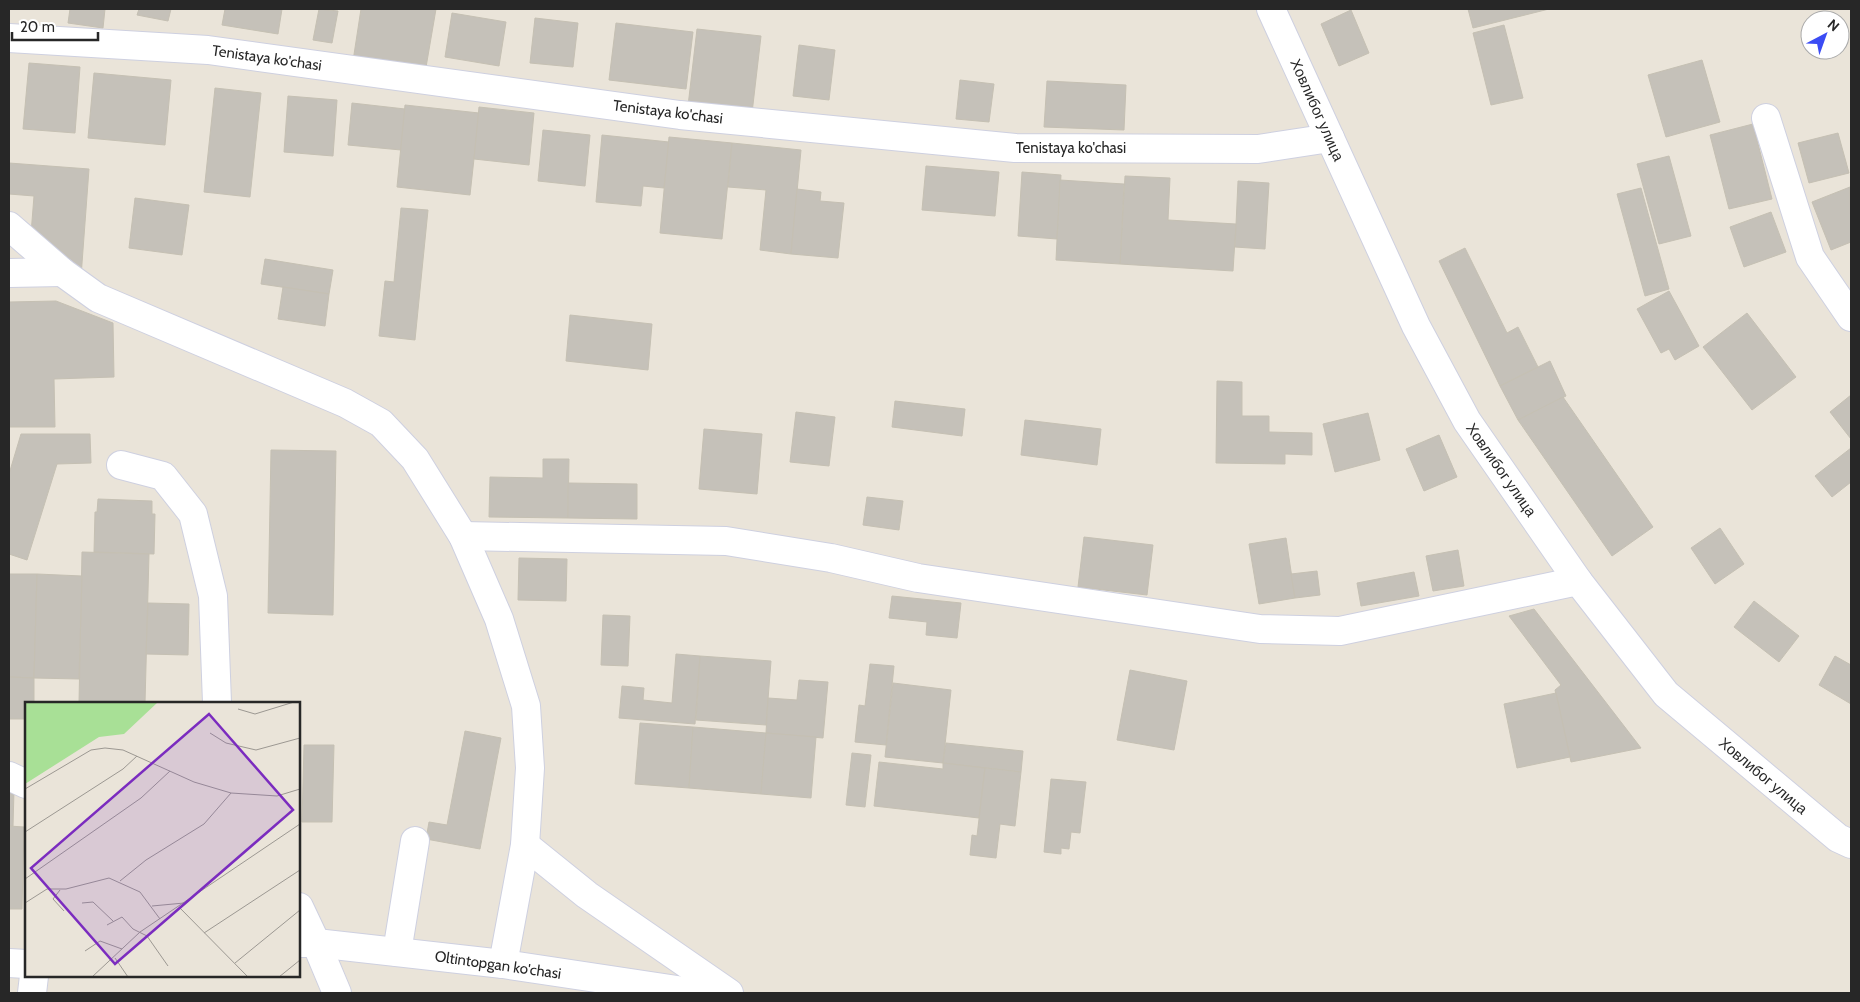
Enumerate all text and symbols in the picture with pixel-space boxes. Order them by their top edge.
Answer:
scale bar [12,10,99,42]
north arrow [1800,10,1850,60]
text: N [1824,15,1843,35]
text: 20 m [20,18,55,36]
street label: Tenistaya ko'chasi [211,41,323,75]
street label: Ховлибог улица [1286,56,1348,164]
street label: Tenistaya ko'chasi [612,96,724,128]
street label: Tenistaya ko'chasi [1016,139,1126,157]
street label: Ховлибог улица [1462,420,1540,521]
inset map [25,702,300,977]
street label: Ховлибог улица [1715,734,1811,819]
street label: Oltintopgan ko'chasi [434,947,562,983]

